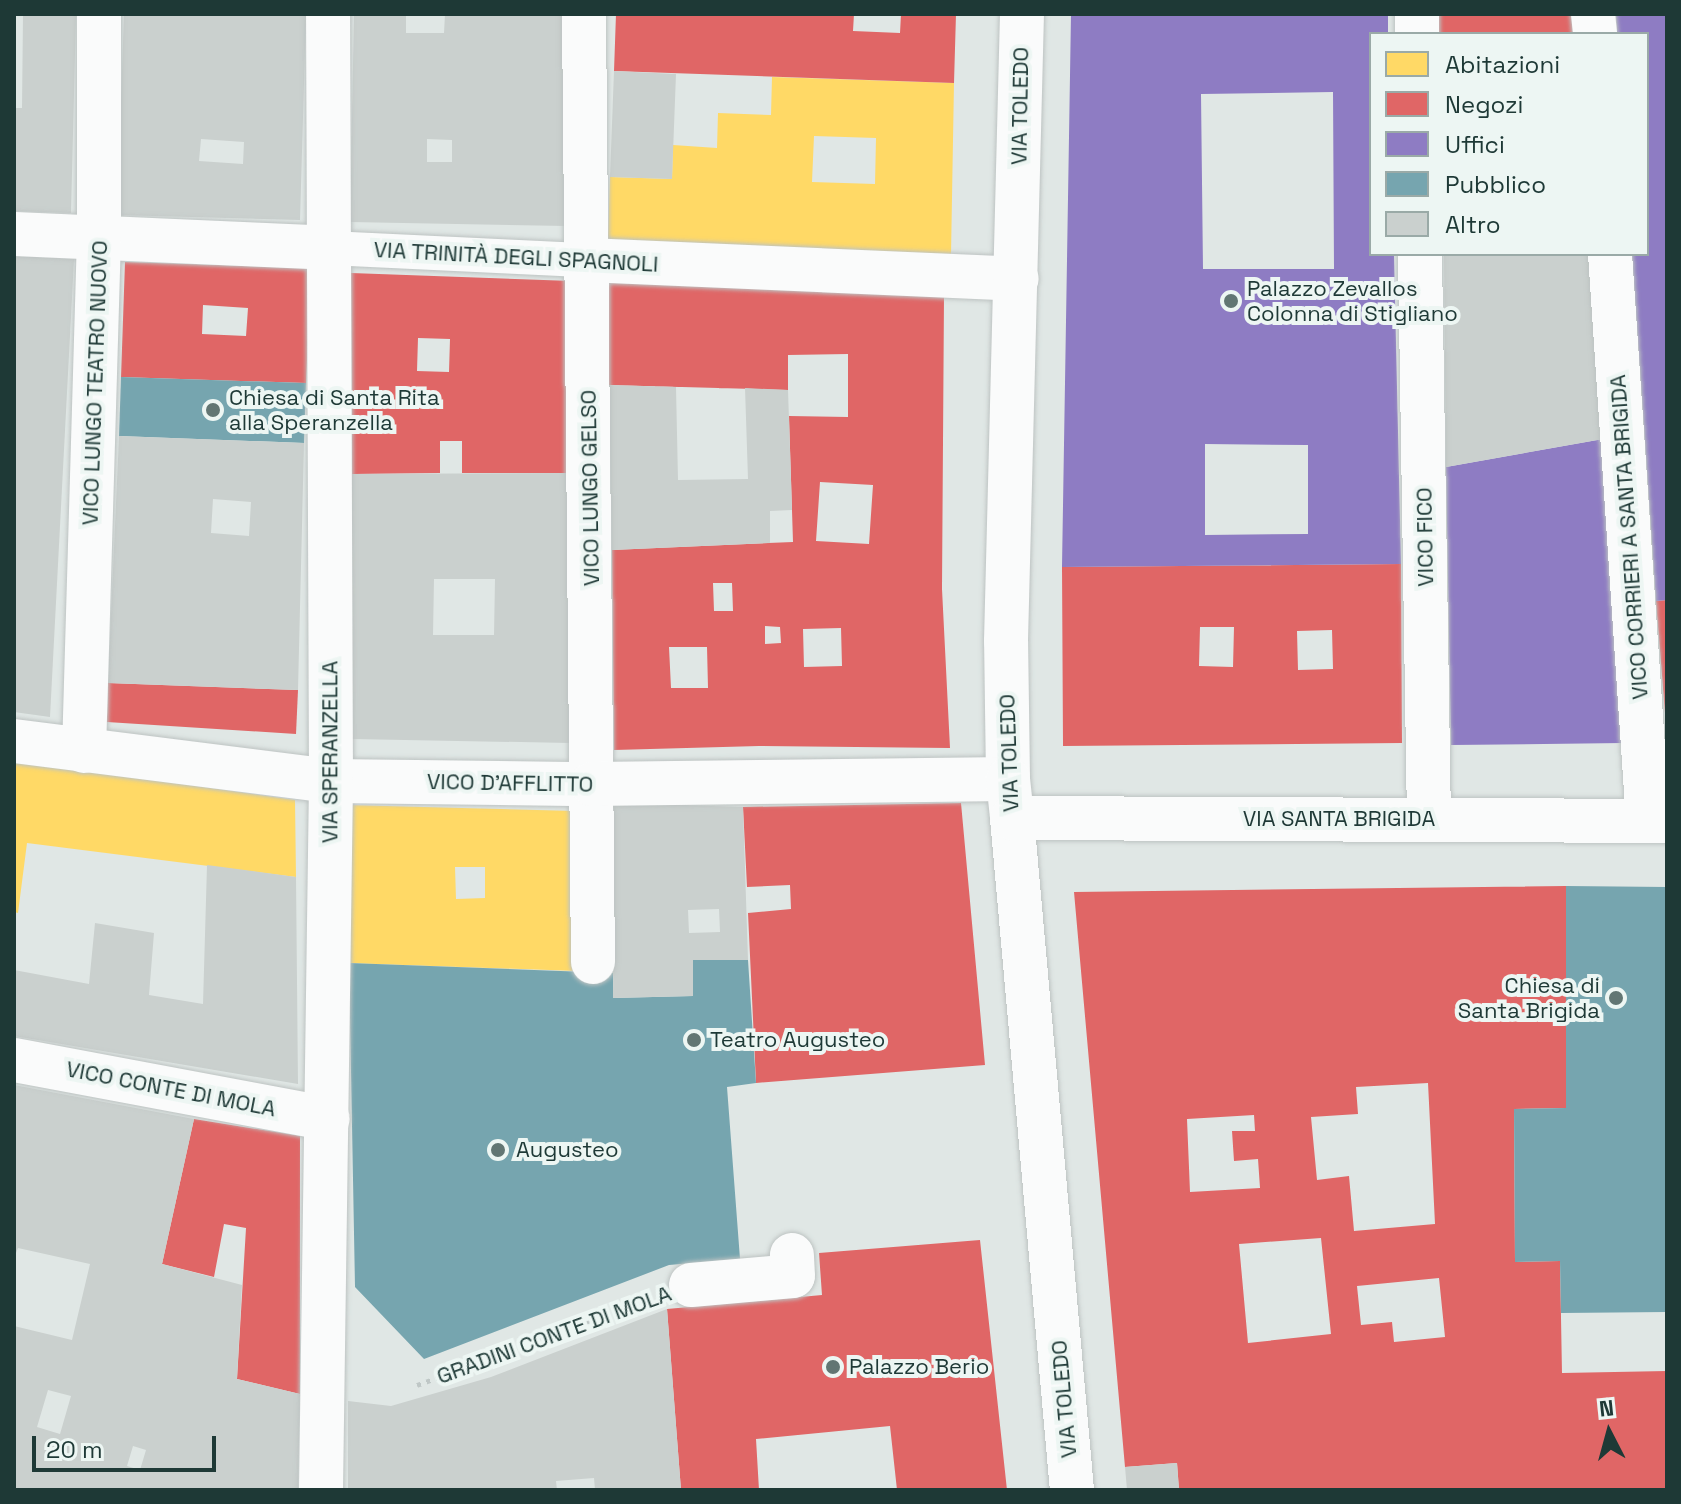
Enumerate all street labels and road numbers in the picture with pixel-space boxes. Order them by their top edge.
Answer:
street label: VIA TOLEDO [1006,46,1034,166]
street label: VIA TRINITÀ DEGLI SPAGNOLI [372,236,660,278]
street label: VICO LUNGO TEATRO NUOVO [77,240,113,526]
street label: VICO CORRIERI A SANTA BRIGIDA [1604,373,1654,701]
street label: VICO LUNGO GELSO [575,390,605,586]
street label: VICO FICO [1411,487,1439,587]
street label: VIA SPERANZELLA [317,661,343,843]
street label: VIA TOLEDO [994,693,1024,813]
street label: VICO D'AFFLITTO [427,768,593,798]
street label: VIA SANTA BRIGIDA [1242,806,1436,832]
street label: VICO CONTE DI MOLA [64,1056,278,1122]
street label: GRADINI CONTE DI MOLA [433,1280,675,1390]
street label: VIA TOLEDO [1046,1338,1082,1460]

